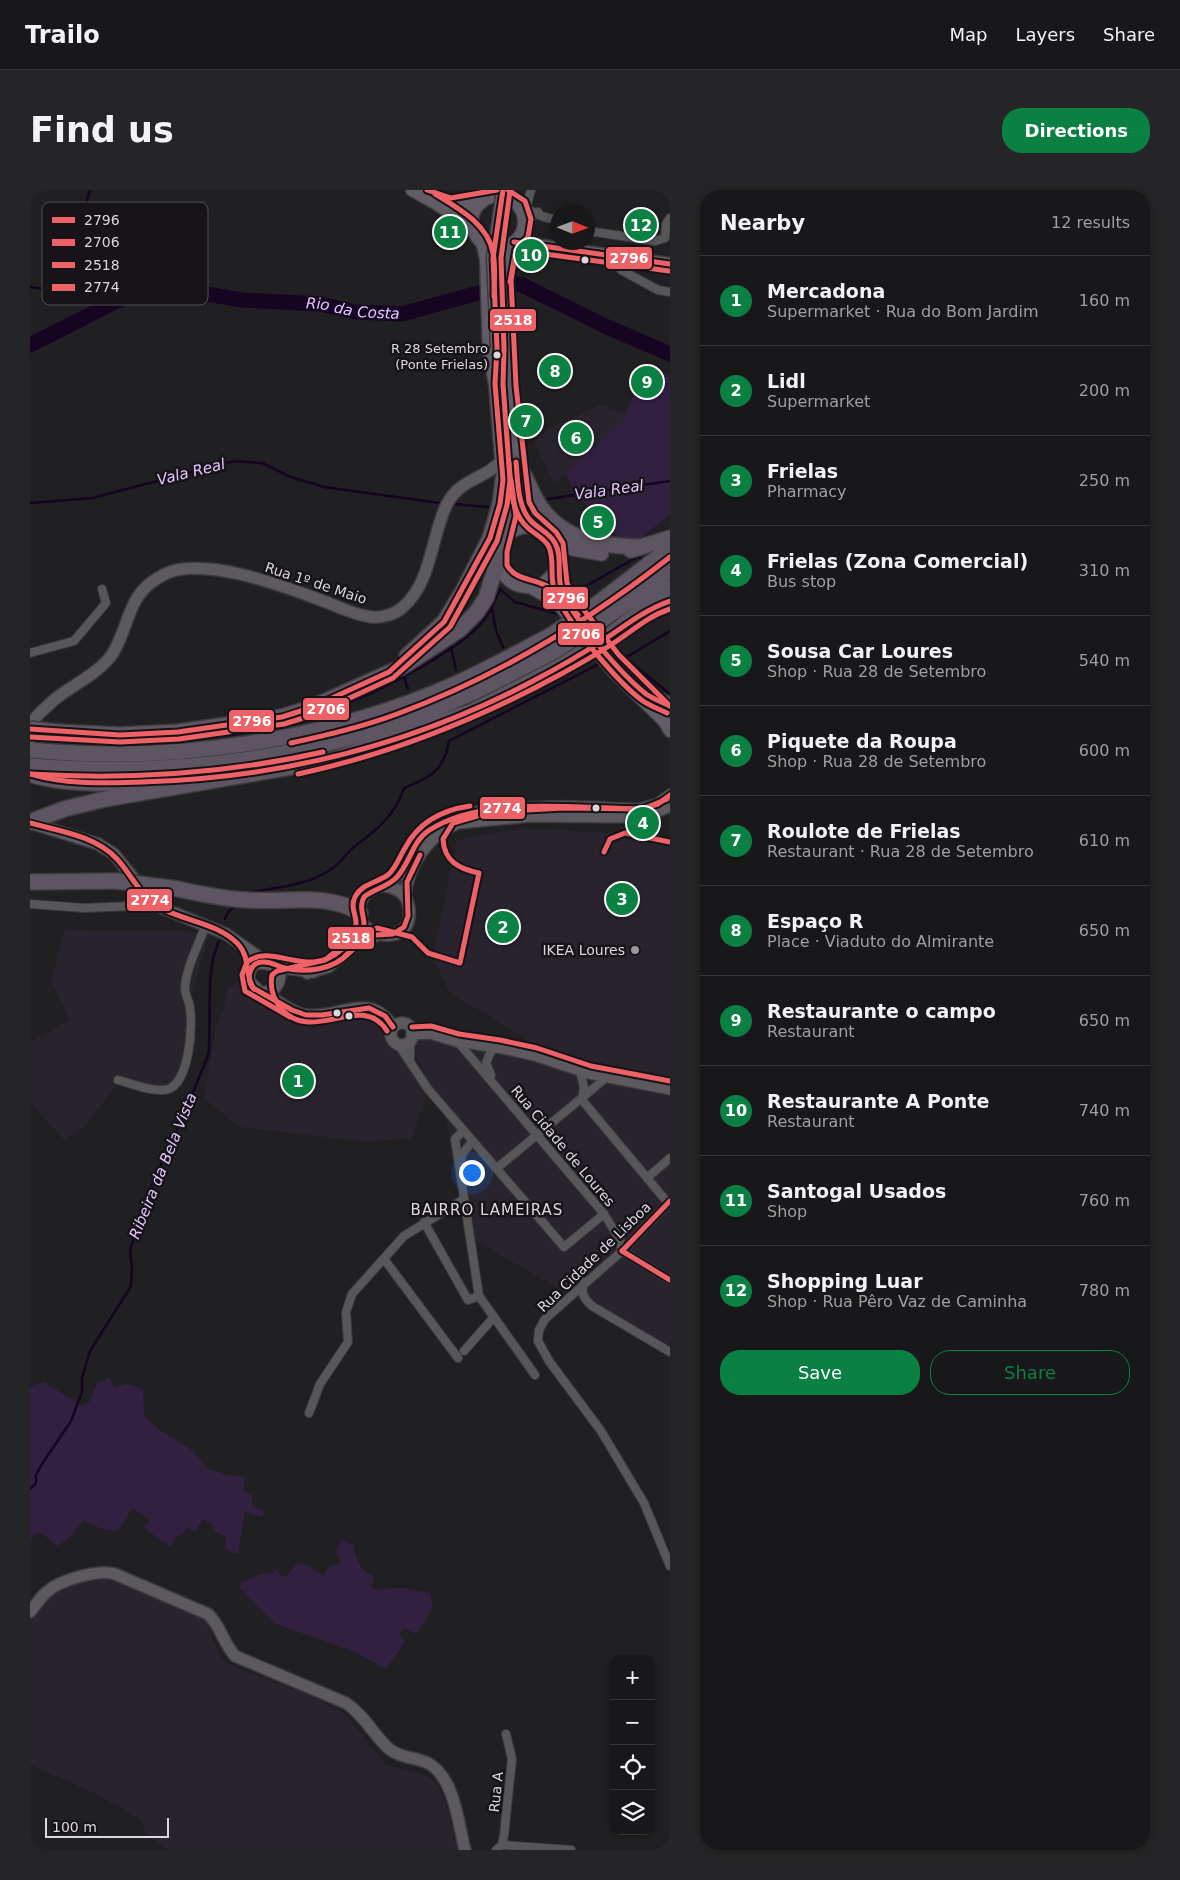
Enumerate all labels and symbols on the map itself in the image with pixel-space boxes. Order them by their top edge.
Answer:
legend [42,202,208,305]
north arrow [550,205,595,250]
pin: 12 [625,206,657,244]
text: 2796 [84,212,120,228]
pin: 11 [434,213,466,251]
text: 2706 [84,234,120,250]
pin: 10 [515,236,547,274]
line badge: 2796 [605,246,653,270]
text: 2796 [610,250,648,266]
unlabelled marker [580,255,590,265]
text: 2518 [84,257,120,273]
text: 2774 [84,279,120,295]
water label: Rio da Costa [306,294,400,323]
line badge: 2518 [489,308,537,332]
text: 2518 [494,312,532,328]
place label: R 28 Setembro (Ponte Frielas) [391,341,488,372]
marker: R 28 Setembro (Ponte Frielas) [492,350,502,360]
pin: 8 [539,352,571,390]
pin: 9 [631,363,663,401]
pin: 7 [510,402,542,440]
pin: 6 [560,419,592,457]
water label: Vala Real [155,455,228,489]
water label: Vala Real [573,476,646,504]
pin: 5 [582,503,614,541]
street label: Rua 1º de Maio [263,559,369,607]
line badge: 2796 [542,586,589,610]
text: 2796 [547,590,585,606]
line badge: 2706 [557,622,605,646]
text: 2706 [562,626,600,642]
line badge: 2706 [302,697,350,721]
text: 2706 [307,701,345,717]
line badge: 2796 [228,709,275,733]
text: 2796 [233,713,271,729]
line badge: 2774 [479,796,526,820]
text: 2774 [483,800,522,816]
unlabelled marker [591,803,601,813]
pin: 4 [627,804,659,842]
pin: 3 [606,880,638,918]
line badge: 2774 [126,888,173,912]
text: 2774 [131,892,170,908]
pin: 2 [487,908,519,946]
line badge: 2518 [327,926,375,950]
text: 2518 [332,930,370,946]
place label: IKEA Loures [542,942,625,958]
marker: IKEA Loures [629,944,641,956]
unlabelled marker [332,1008,342,1018]
unlabelled marker [344,1011,354,1021]
pin: 1 [282,1062,314,1100]
street label: Rua Cidade de Loures [508,1082,618,1210]
water label: Ribeira da Bela Vista [125,1090,201,1242]
your location [459,1160,485,1186]
street label: Rua Cidade de Lisboa [534,1199,654,1315]
district label: BAIRRO LAMEIRAS [411,1201,563,1219]
street label: Rua A [486,1771,506,1813]
scale bar [45,1815,169,1838]

